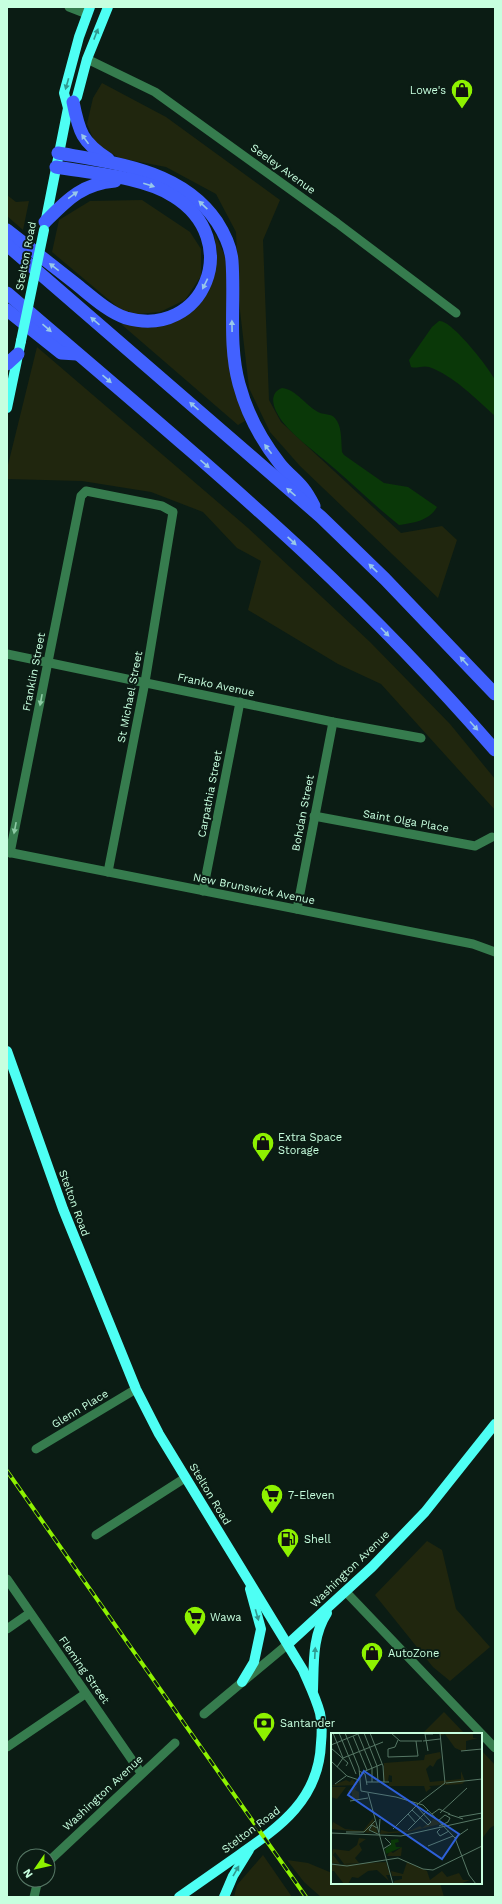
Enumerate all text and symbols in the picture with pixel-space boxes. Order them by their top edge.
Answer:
one-way arrow [94,27,100,39]
shop icon: Lowe's [449,77,475,110]
one-way arrow [63,78,69,91]
place label: Lowe's [410,84,446,97]
one-way arrow [81,134,89,144]
street label: Seeley Avenue [248,141,318,197]
one-way arrow [143,182,155,188]
one-way arrow [67,191,78,199]
one-way arrow [198,200,208,209]
street label: Stelton Road [13,221,39,291]
one-way arrow [49,263,60,272]
one-way arrow [201,278,208,290]
one-way arrow [90,316,101,325]
one-way arrow [229,320,236,332]
one-way arrow [42,323,52,332]
one-way arrow [102,375,112,384]
one-way arrow [188,402,199,411]
one-way arrow [264,443,272,454]
one-way arrow [200,460,211,469]
one-way arrow [286,487,297,496]
one-way arrow [287,536,297,546]
one-way arrow [368,563,378,573]
one-way arrow [380,627,390,637]
street label: Franklin Street [20,631,48,712]
street label: St Michael Street [115,650,145,744]
one-way arrow [459,656,469,666]
street label: Franko Avenue [176,670,256,700]
one-way arrow [38,694,44,706]
one-way arrow [470,721,479,732]
street label: Carpathia Street [195,749,225,839]
street label: Bohdan Street [289,773,317,852]
street label: Saint Olga Place [362,807,450,835]
one-way arrow [12,822,18,834]
street label: New Brunswick Avenue [192,871,316,907]
shop icon: Extra Space Storage [250,1130,276,1163]
place label: Extra Space Storage [278,1131,342,1157]
street label: Stelton Road [56,1168,92,1238]
street label: Glenn Place [49,1387,111,1431]
street label: Stelton Road [186,1461,234,1527]
supermarket icon: 7-Eleven [259,1482,285,1515]
place label: 7-Eleven [288,1489,335,1502]
fuel station icon: Shell [275,1526,301,1559]
street label: Washington Avenue [308,1528,392,1610]
place label: Shell [304,1533,332,1546]
supermarket icon: Wawa [182,1604,208,1637]
one-way arrow [254,1610,260,1622]
place label: Wawa [210,1611,242,1624]
street label: Fleming Street [56,1634,112,1707]
shop icon: AutoZone [359,1640,385,1673]
one-way arrow [311,1647,318,1659]
place label: AutoZone [388,1647,439,1660]
bank icon: Santander [251,1710,277,1743]
place label: Santander [280,1717,336,1730]
inset map [331,1733,482,1884]
street label: Washington Avenue [60,1753,146,1833]
street label: Stelton Road [219,1804,283,1856]
north arrow [16,1848,56,1888]
one-way arrow [233,1865,240,1877]
text: N [20,1866,36,1880]

